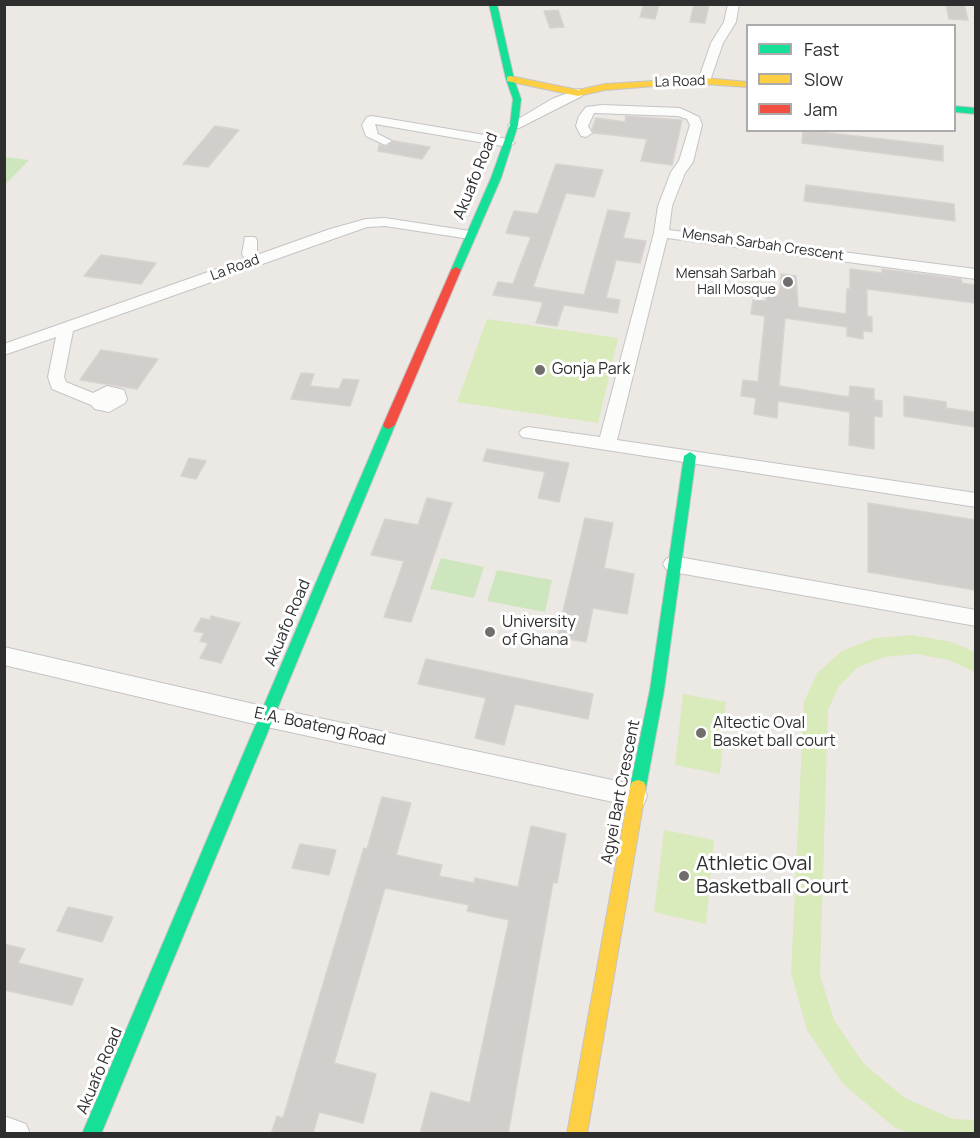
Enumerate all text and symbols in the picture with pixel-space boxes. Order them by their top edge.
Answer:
legend [746,24,956,132]
text: Fast [804,37,839,61]
text: Slow [804,67,843,91]
street label: La Road [654,73,706,91]
text: Jam [804,97,838,121]
street label: Akuafo Road [450,130,502,222]
street label: Mensah Sarbah Crescent [681,225,845,265]
street label: La Road [208,251,262,285]
place label: Mensah Sarbah Hall Mosque [676,266,776,298]
marker: Mensah Sarbah Hall Mosque [781,275,795,289]
place label: Gonja Park [552,360,630,380]
marker: Gonja Park [533,363,547,377]
street label: Akuafo Road [261,577,315,669]
place label: University of Ghana [502,613,576,651]
marker: University of Ghana [483,625,497,639]
street label: E.A. Boateng Road [252,704,388,750]
place label: Altectic Oval Basket ball court [713,714,836,752]
street label: Agyei Bart Crescent [598,718,644,866]
marker: Altectic Oval Basket ball court [694,726,708,740]
place label: Athletic Oval Basketball Court [696,852,849,899]
marker: Athletic Oval Basketball Court [677,869,691,883]
street label: Akuafo Road [73,1025,127,1117]

